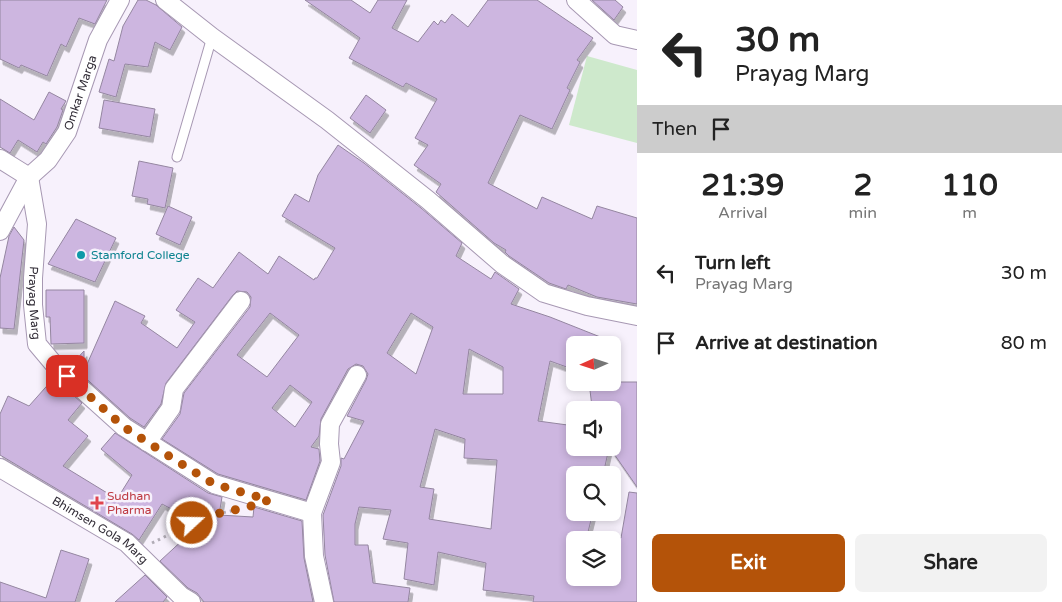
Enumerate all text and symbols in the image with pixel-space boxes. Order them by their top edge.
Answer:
text: 30 m [735,19,820,61]
icon: left [652,20,717,85]
street label: Omkar Marga [61,53,99,132]
text: Prayag Marg [735,61,869,87]
icon: arrive [707,115,735,143]
text: Then [652,118,697,140]
text: 21:39 [701,167,784,204]
text: 2 [853,167,872,204]
text: 110 [941,167,998,204]
text: Arrival [718,203,768,223]
text: min [849,203,877,223]
text: m [962,203,977,223]
place label: Stamford College [91,248,190,262]
marker: Stamford College [75,249,87,261]
text: Turn left [695,252,771,274]
icon: left [652,259,680,287]
text: 30 m [1001,262,1047,284]
street label: Prayag Marg [26,266,44,340]
text: Prayag Marg [695,274,793,294]
icon: arrive [652,329,680,357]
text: Arrive at destination [695,332,878,354]
text: 80 m [1001,332,1047,354]
north arrow [566,336,621,391]
map controls [566,336,621,586]
pin [46,355,88,397]
icon: arrive [53,362,81,390]
button: sound [566,401,621,456]
button: search [566,466,621,521]
place label: Sudhan Pharma [107,489,151,517]
street label: Bhimsen Gola Marg [50,493,151,567]
position arrow [165,496,217,548]
marker: Sudhan Pharma [91,497,103,509]
button: layers [566,531,621,586]
button: Exit [652,534,845,592]
button: Share [855,534,1047,592]

